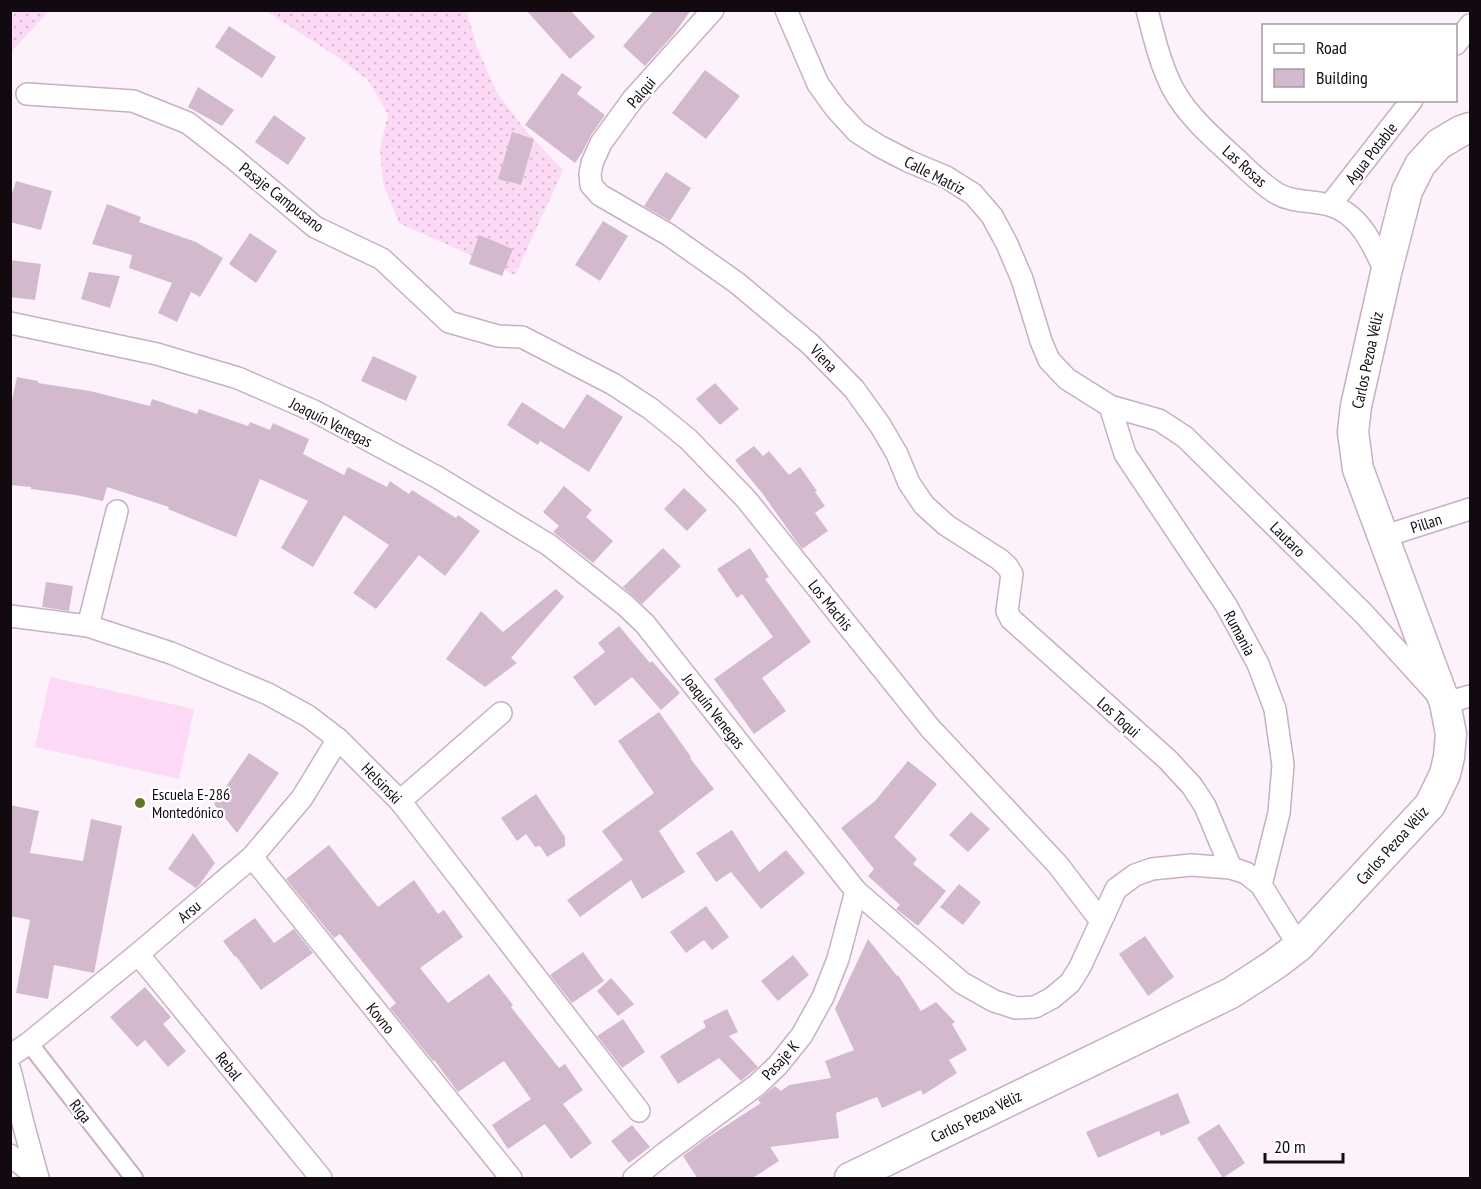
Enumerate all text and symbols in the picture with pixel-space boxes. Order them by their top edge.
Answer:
legend [1262,24,1457,102]
text: Road [1316,36,1347,59]
text: Building [1316,66,1368,89]
street label: Palqui [622,72,660,112]
street label: Agua Potable [1341,118,1401,188]
street label: Las Rosas [1219,141,1271,191]
street label: Calle Matriz [901,151,969,199]
street label: Pasaje Campusano [236,158,328,236]
street label: Carlos Pezoa Véliz [1347,309,1387,410]
street label: Viena [805,339,842,376]
street label: Joaquín Venegas [285,392,376,451]
street label: Pillan [1408,509,1444,537]
street label: Lautaro [1266,517,1310,561]
street label: Los Machis [804,575,858,635]
street label: Rumania [1220,607,1260,659]
street label: Joaquín Venegas [678,669,750,753]
street label: Los Toqui [1093,693,1145,741]
street label: Helsinski [357,758,407,808]
place label: Escuela E-286 Montedónico [152,784,230,822]
marker: Escuela E-286 Montedónico [133,796,147,810]
street label: Carlos Pezoa Véliz [1352,801,1433,888]
street label: Arsu [173,895,205,926]
street label: Kovno [362,998,400,1038]
street label: Pasaje K [757,1036,803,1084]
street label: Rebal [212,1048,247,1084]
street label: Carlos Pezoa Véliz [927,1085,1025,1147]
street label: Riga [66,1095,96,1127]
scale bar [1265,1126,1343,1164]
text: 20 m [1274,1135,1306,1158]

